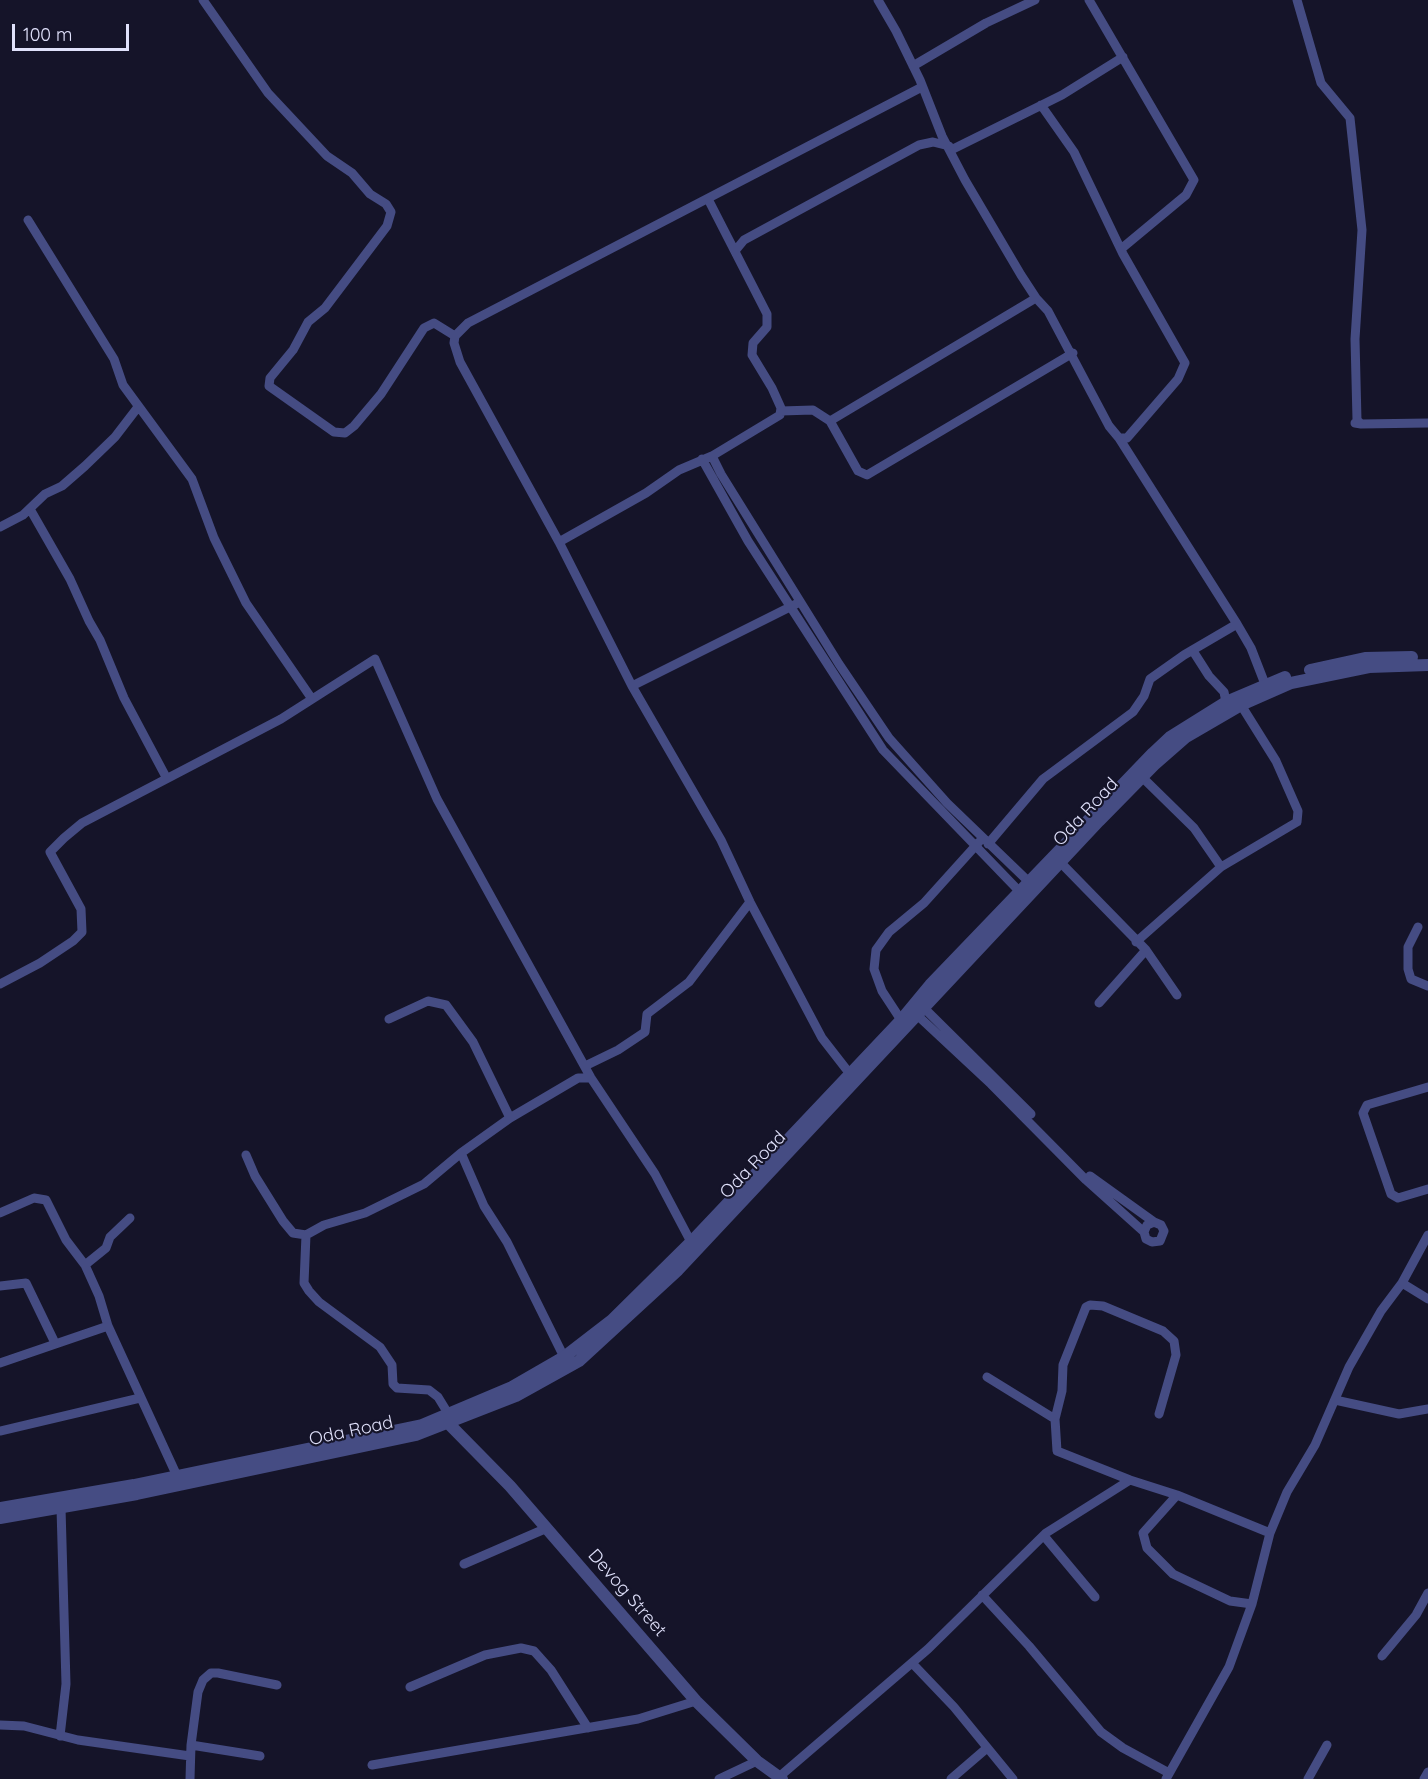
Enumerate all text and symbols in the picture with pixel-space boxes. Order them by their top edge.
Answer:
scale bar [15,12,132,50]
text: 100 m [23,23,72,46]
street label: Oda Road [1049,773,1123,851]
street label: Oda Road [716,1127,790,1203]
street label: Oda Road [307,1412,395,1450]
street label: Devog Street [583,1545,671,1641]

